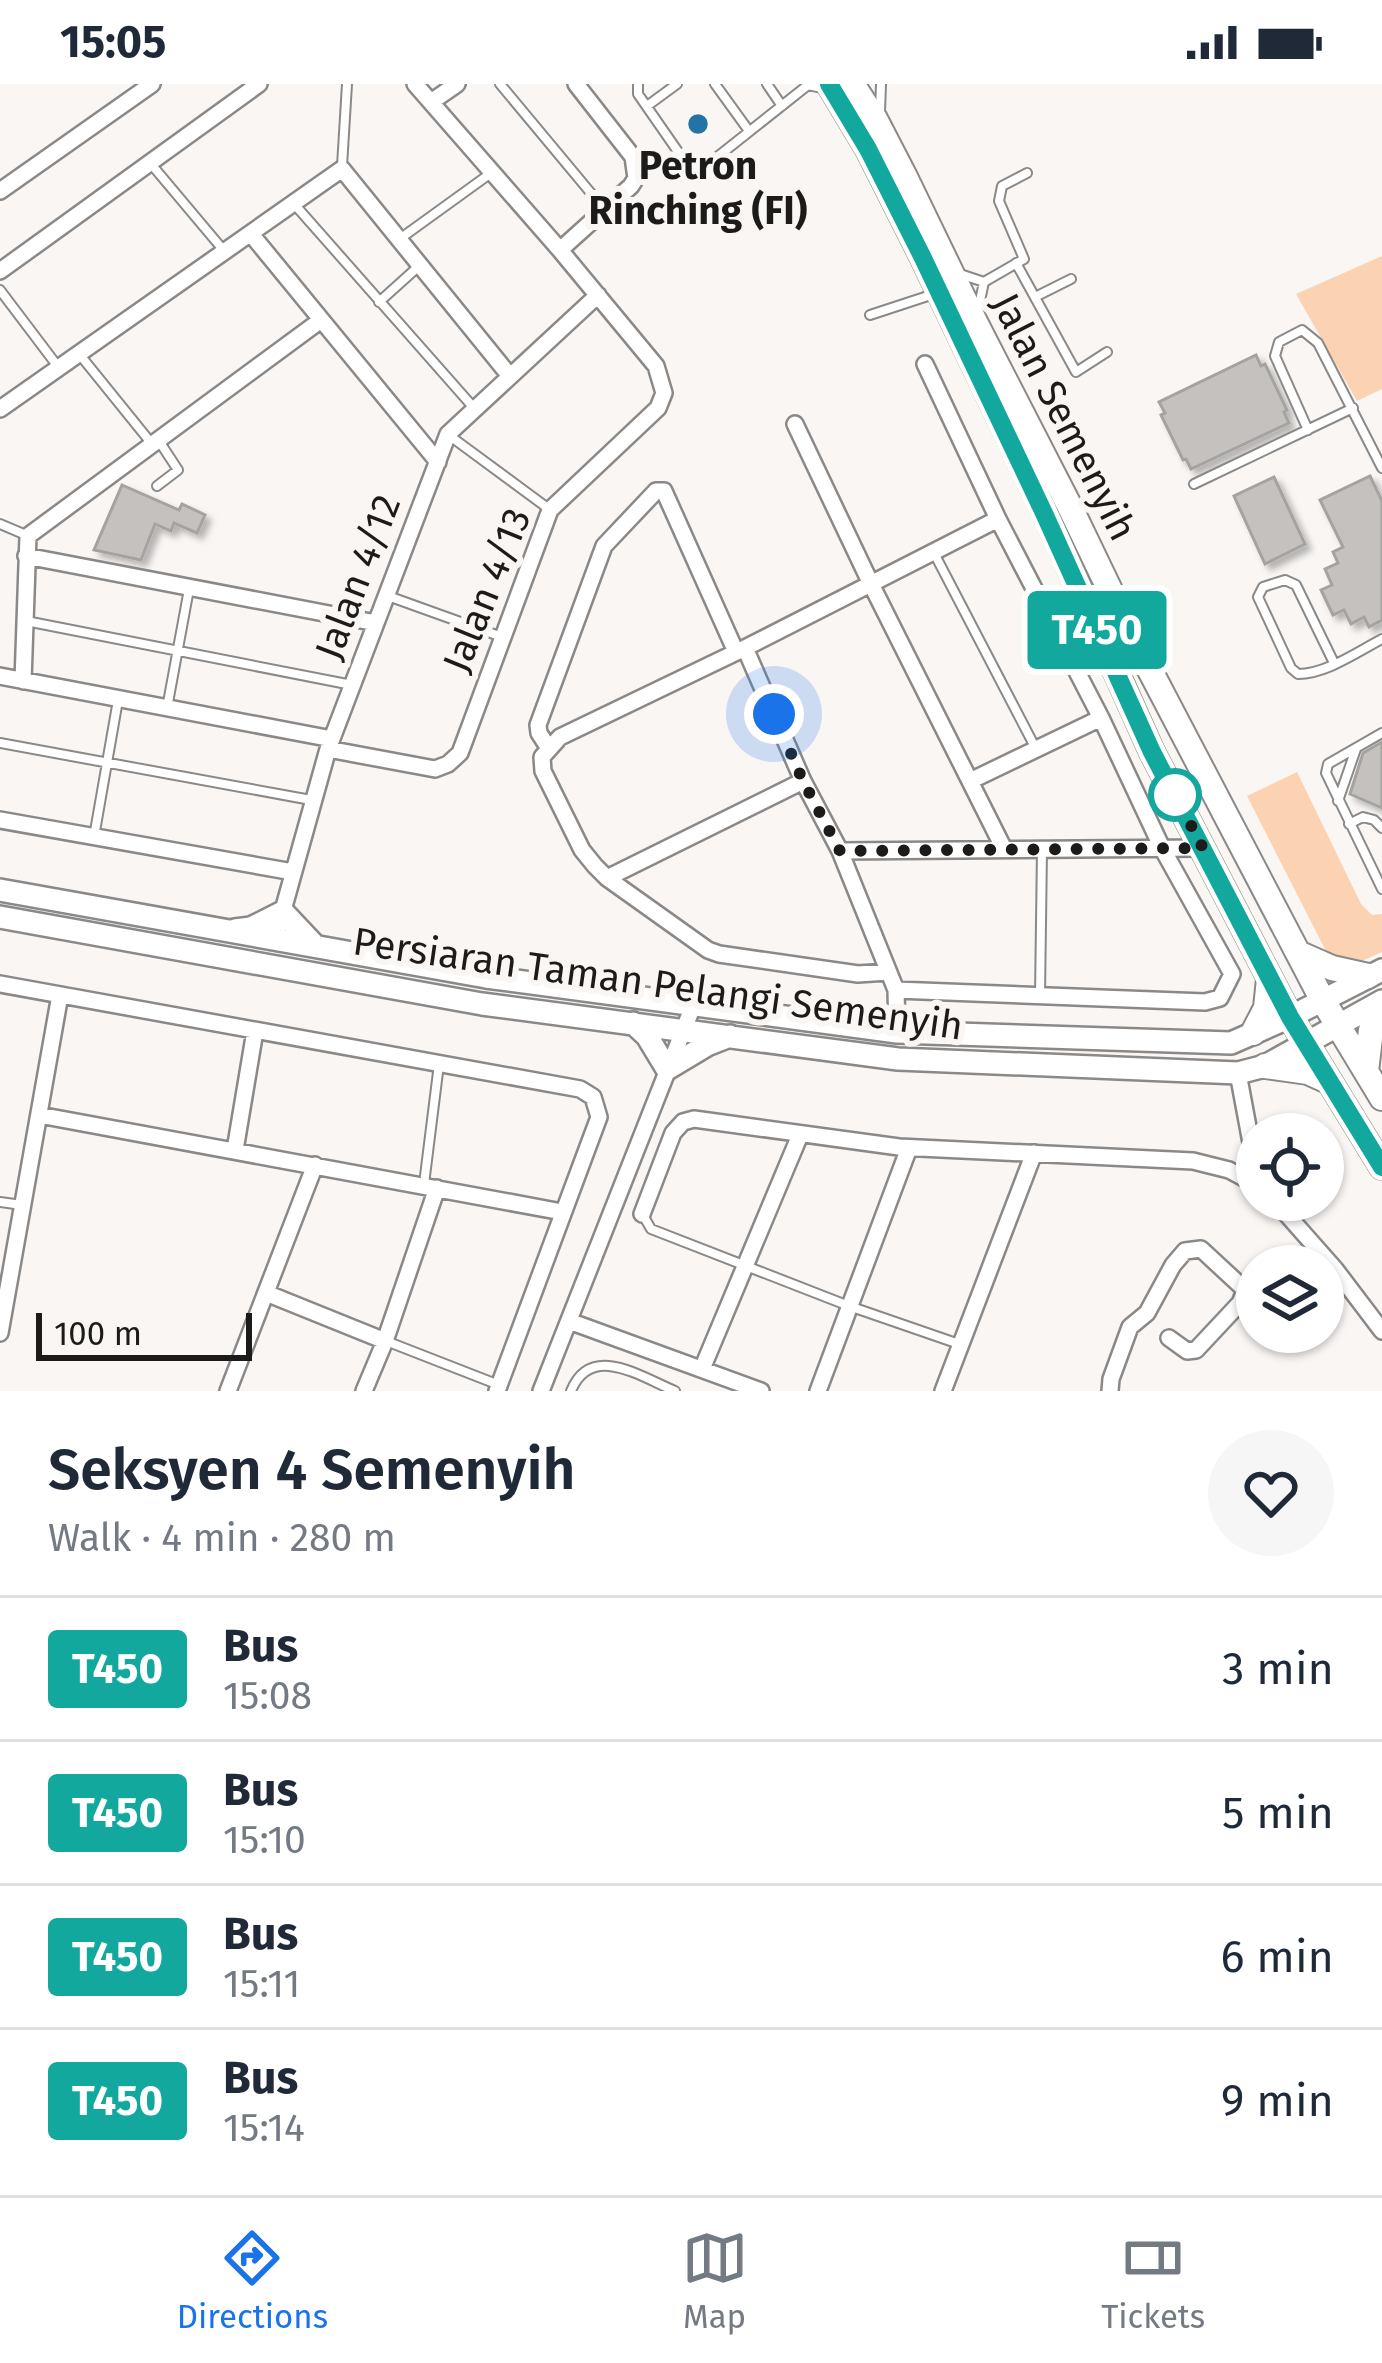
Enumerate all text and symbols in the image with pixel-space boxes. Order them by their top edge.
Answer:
text: 15:05 [60,15,166,69]
marker: Petron Rinching (FI) [685,111,711,137]
place label: Petron Rinching (FI) [589,143,807,234]
street label: Jalan Semenyih [982,286,1146,548]
street label: Jalan 4/12 [306,488,410,666]
street label: Jalan 4/13 [433,501,541,679]
line badge: T450 [1013,591,1181,669]
text: T450 [1052,605,1142,655]
your location [744,684,804,744]
unlabelled marker [1150,770,1200,820]
street label: Persiaran Taman Pelangi Semenyih [350,918,966,1050]
map controls [1236,1113,1344,1353]
button: locate [1236,1113,1344,1221]
button: layers [1236,1245,1344,1353]
scale bar [36,1307,252,1360]
text: 100 m [54,1314,142,1354]
button: heart [1208,1430,1334,1556]
text: Seksyen 4 Semenyih [48,1436,576,1504]
text: Walk · 4 min · 280 m [48,1515,396,1561]
text: Bus [223,1619,298,1673]
text: 3 min [1222,1642,1334,1696]
text: T450 [72,1644,163,1694]
text: 15:08 [223,1673,312,1719]
text: Bus [223,1763,298,1817]
text: 5 min [1222,1786,1334,1840]
text: T450 [72,1788,163,1838]
text: 15:10 [223,1817,306,1863]
text: Bus [223,1907,298,1961]
text: 6 min [1220,1930,1334,1984]
text: T450 [72,1932,163,1982]
text: 15:11 [223,1961,300,2007]
text: Bus [223,2051,298,2105]
text: 9 min [1221,2074,1334,2128]
text: T450 [72,2076,163,2126]
text: 15:14 [223,2105,305,2151]
tab: Directions [177,2225,328,2337]
tab: Map [682,2225,748,2337]
tab: Tickets [1101,2225,1205,2337]

